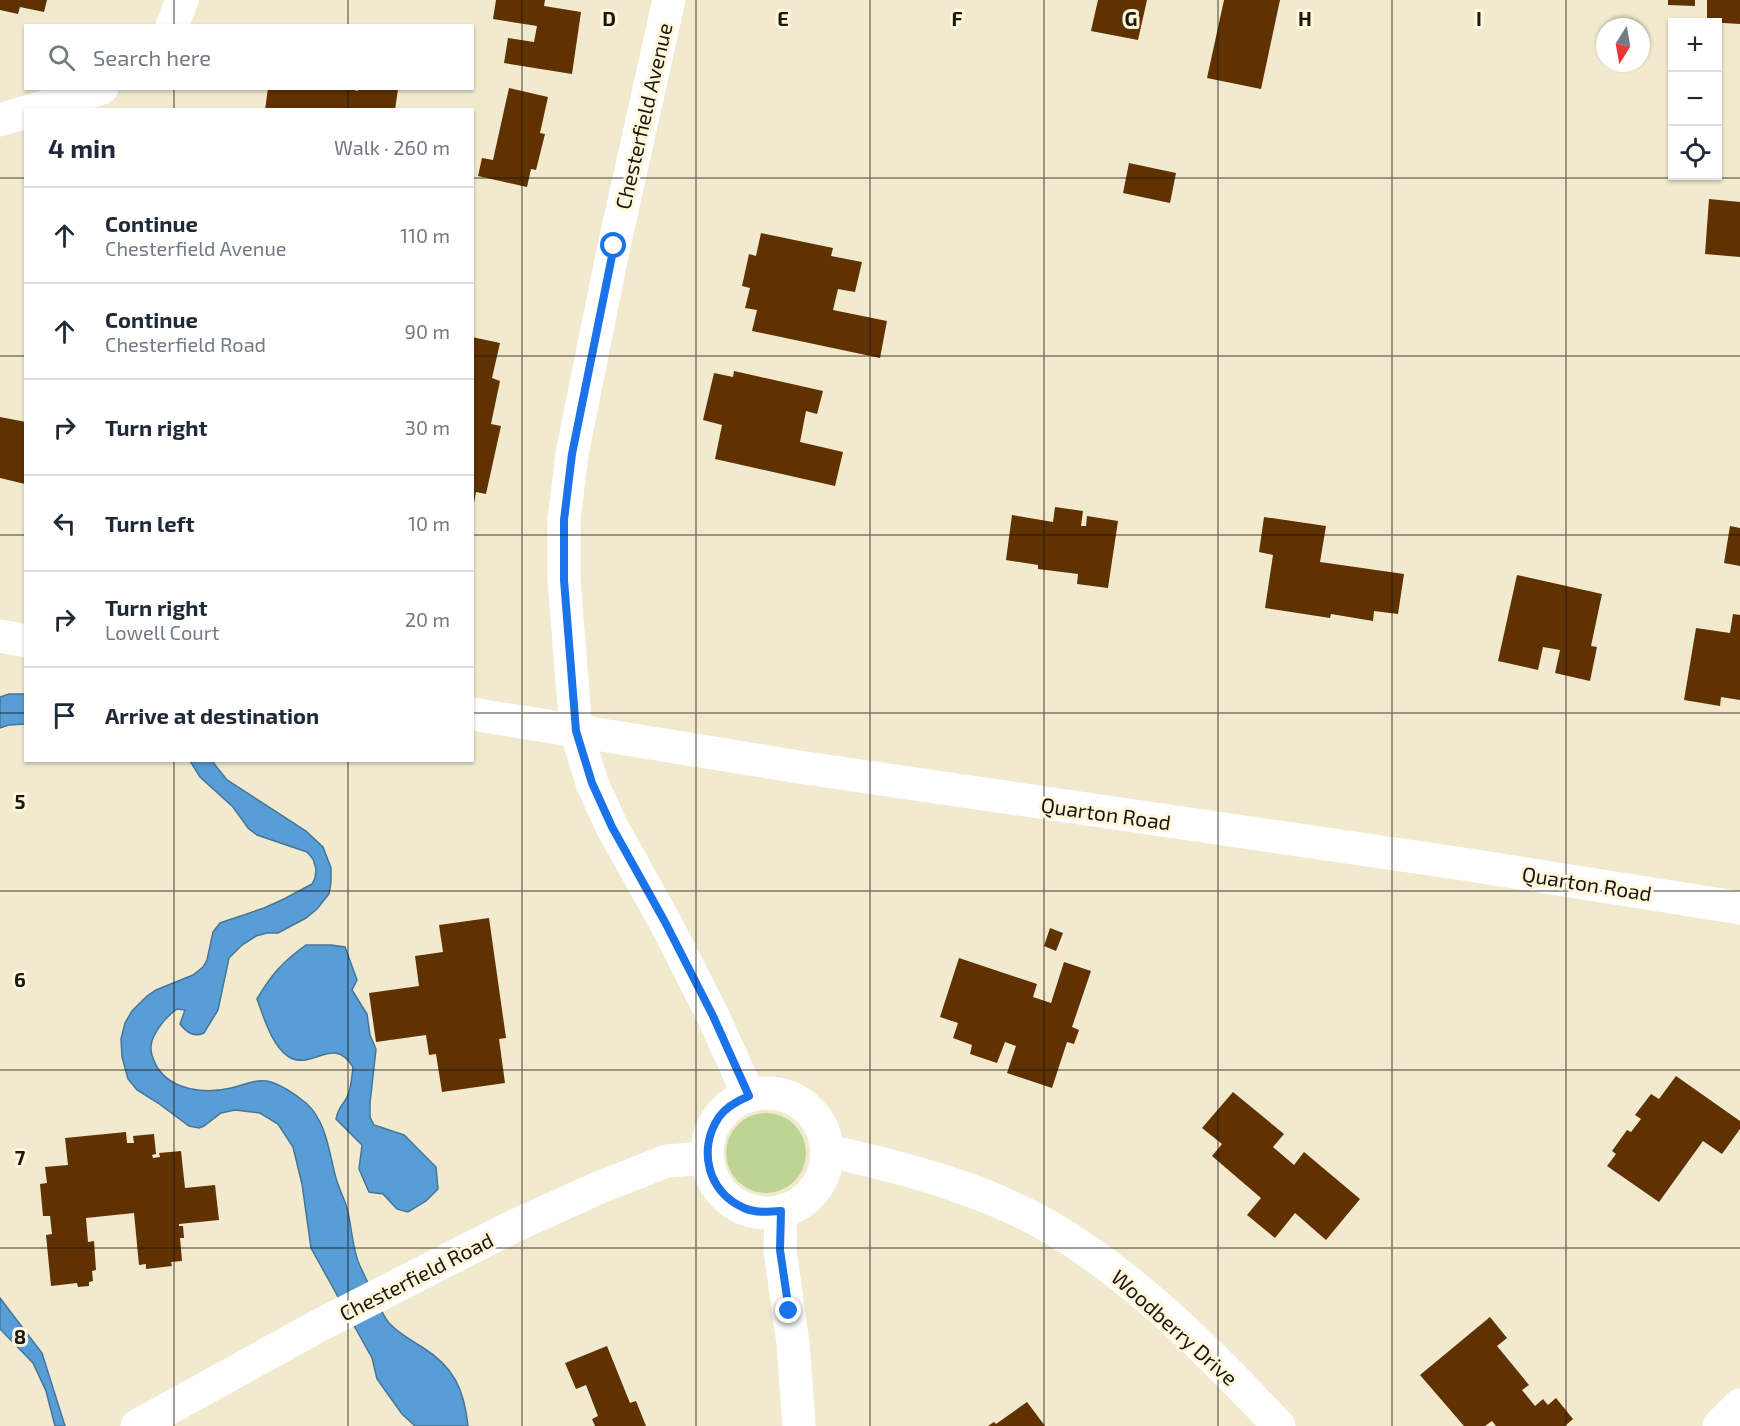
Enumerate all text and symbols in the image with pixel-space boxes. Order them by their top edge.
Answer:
text: D [602,6,616,30]
text: E [777,6,789,30]
text: F [951,6,963,30]
text: G [1125,6,1137,30]
text: H [1298,6,1312,30]
text: I [1476,6,1482,30]
north arrow [1596,18,1650,72]
map controls [1668,18,1722,180]
button: + [1668,18,1722,72]
street label: Chesterfield Avenue [609,20,677,212]
search box [24,24,474,90]
icon: search [45,41,78,74]
text: Search here [93,44,211,70]
button: − [1668,72,1722,126]
button: locate [1668,126,1722,180]
text: 4 min [48,132,116,163]
text: Walk · 260 m [334,135,450,159]
text: Continue [105,210,198,236]
icon: ahead [48,219,81,252]
text: 110 m [400,223,450,247]
route start [600,232,626,258]
text: Chesterfield Avenue [105,236,287,260]
text: Continue [105,306,198,332]
icon: ahead [48,315,81,348]
text: 90 m [405,319,450,343]
text: Chesterfield Road [105,332,266,356]
icon: right [48,411,81,444]
text: Turn right [105,414,207,440]
text: 30 m [405,415,450,439]
icon: left [48,507,81,540]
text: Turn left [105,510,194,536]
text: 10 m [408,511,450,535]
text: Turn right [105,594,207,620]
icon: right [48,603,81,636]
text: 20 m [405,607,450,631]
text: Lowell Court [105,620,219,644]
icon: arrive [48,699,81,732]
text: Arrive at destination [105,702,319,728]
text: 5 [14,789,26,813]
street label: Quarton Road [1039,791,1173,835]
street label: Quarton Road [1520,860,1654,907]
text: 6 [14,967,26,991]
text: 7 [15,1145,26,1169]
street label: Chesterfield Road [335,1226,497,1326]
street label: Woodberry Drive [1107,1264,1243,1390]
route end [775,1297,801,1323]
text: 8 [14,1324,26,1348]

